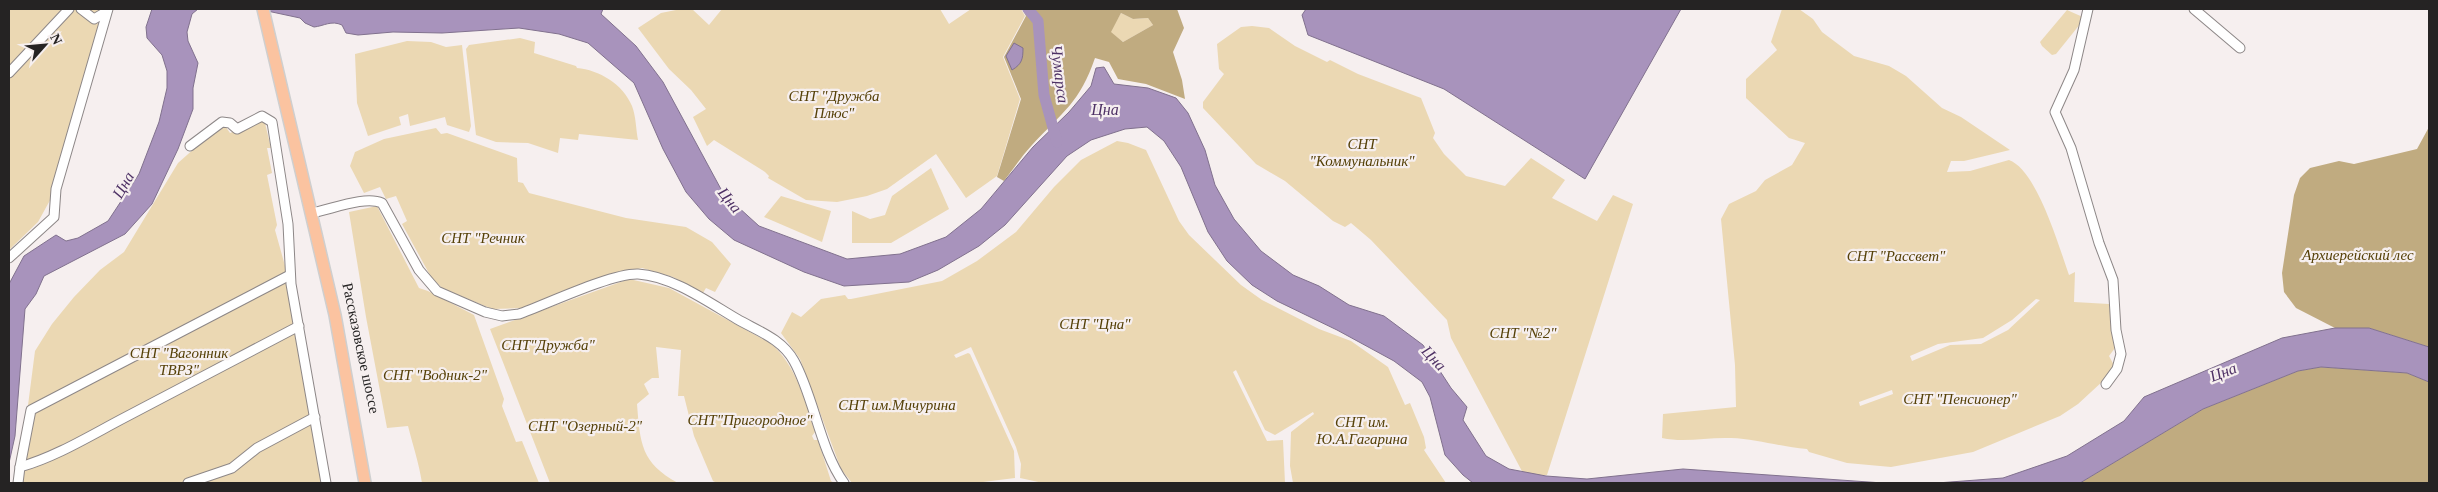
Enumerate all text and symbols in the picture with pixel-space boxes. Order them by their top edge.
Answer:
north arrow [20,20,70,70]
text: N [47,31,65,47]
water label: Чумарса [1047,44,1072,104]
park label: СНТ "Дружба Плюс" [788,88,880,121]
water label: Цна [1090,101,1119,119]
park label: СНТ "Коммунальник" [1310,136,1415,169]
water label: Цна [108,169,138,203]
water label: Цна [713,183,745,217]
park label: СНТ "Речник [441,230,526,246]
park label: Архиерейский лес [2301,247,2414,263]
park label: СНТ "Рассвет" [1847,248,1946,264]
street label: Рассказовское шоссе [339,281,383,415]
park label: СНТ "Цна" [1059,316,1131,332]
park label: СНТ "№2" [1489,325,1557,341]
park label: СНТ"Дружба" [501,337,596,353]
water label: Цна [1417,341,1450,375]
park label: СНТ "Вагонник ТВРЗ" [130,345,229,378]
water label: Цна [2206,359,2239,386]
park label: СНТ "Водник-2" [383,367,488,383]
park label: СНТ "Пенсионер" [1903,391,2018,407]
park label: СНТ им.Мичурина [838,397,956,413]
park label: СНТ"Пригородное" [688,412,813,428]
park label: СНТ им. Ю.А.Гагарина [1315,414,1408,447]
park label: СНТ "Озерный-2" [528,418,643,434]

